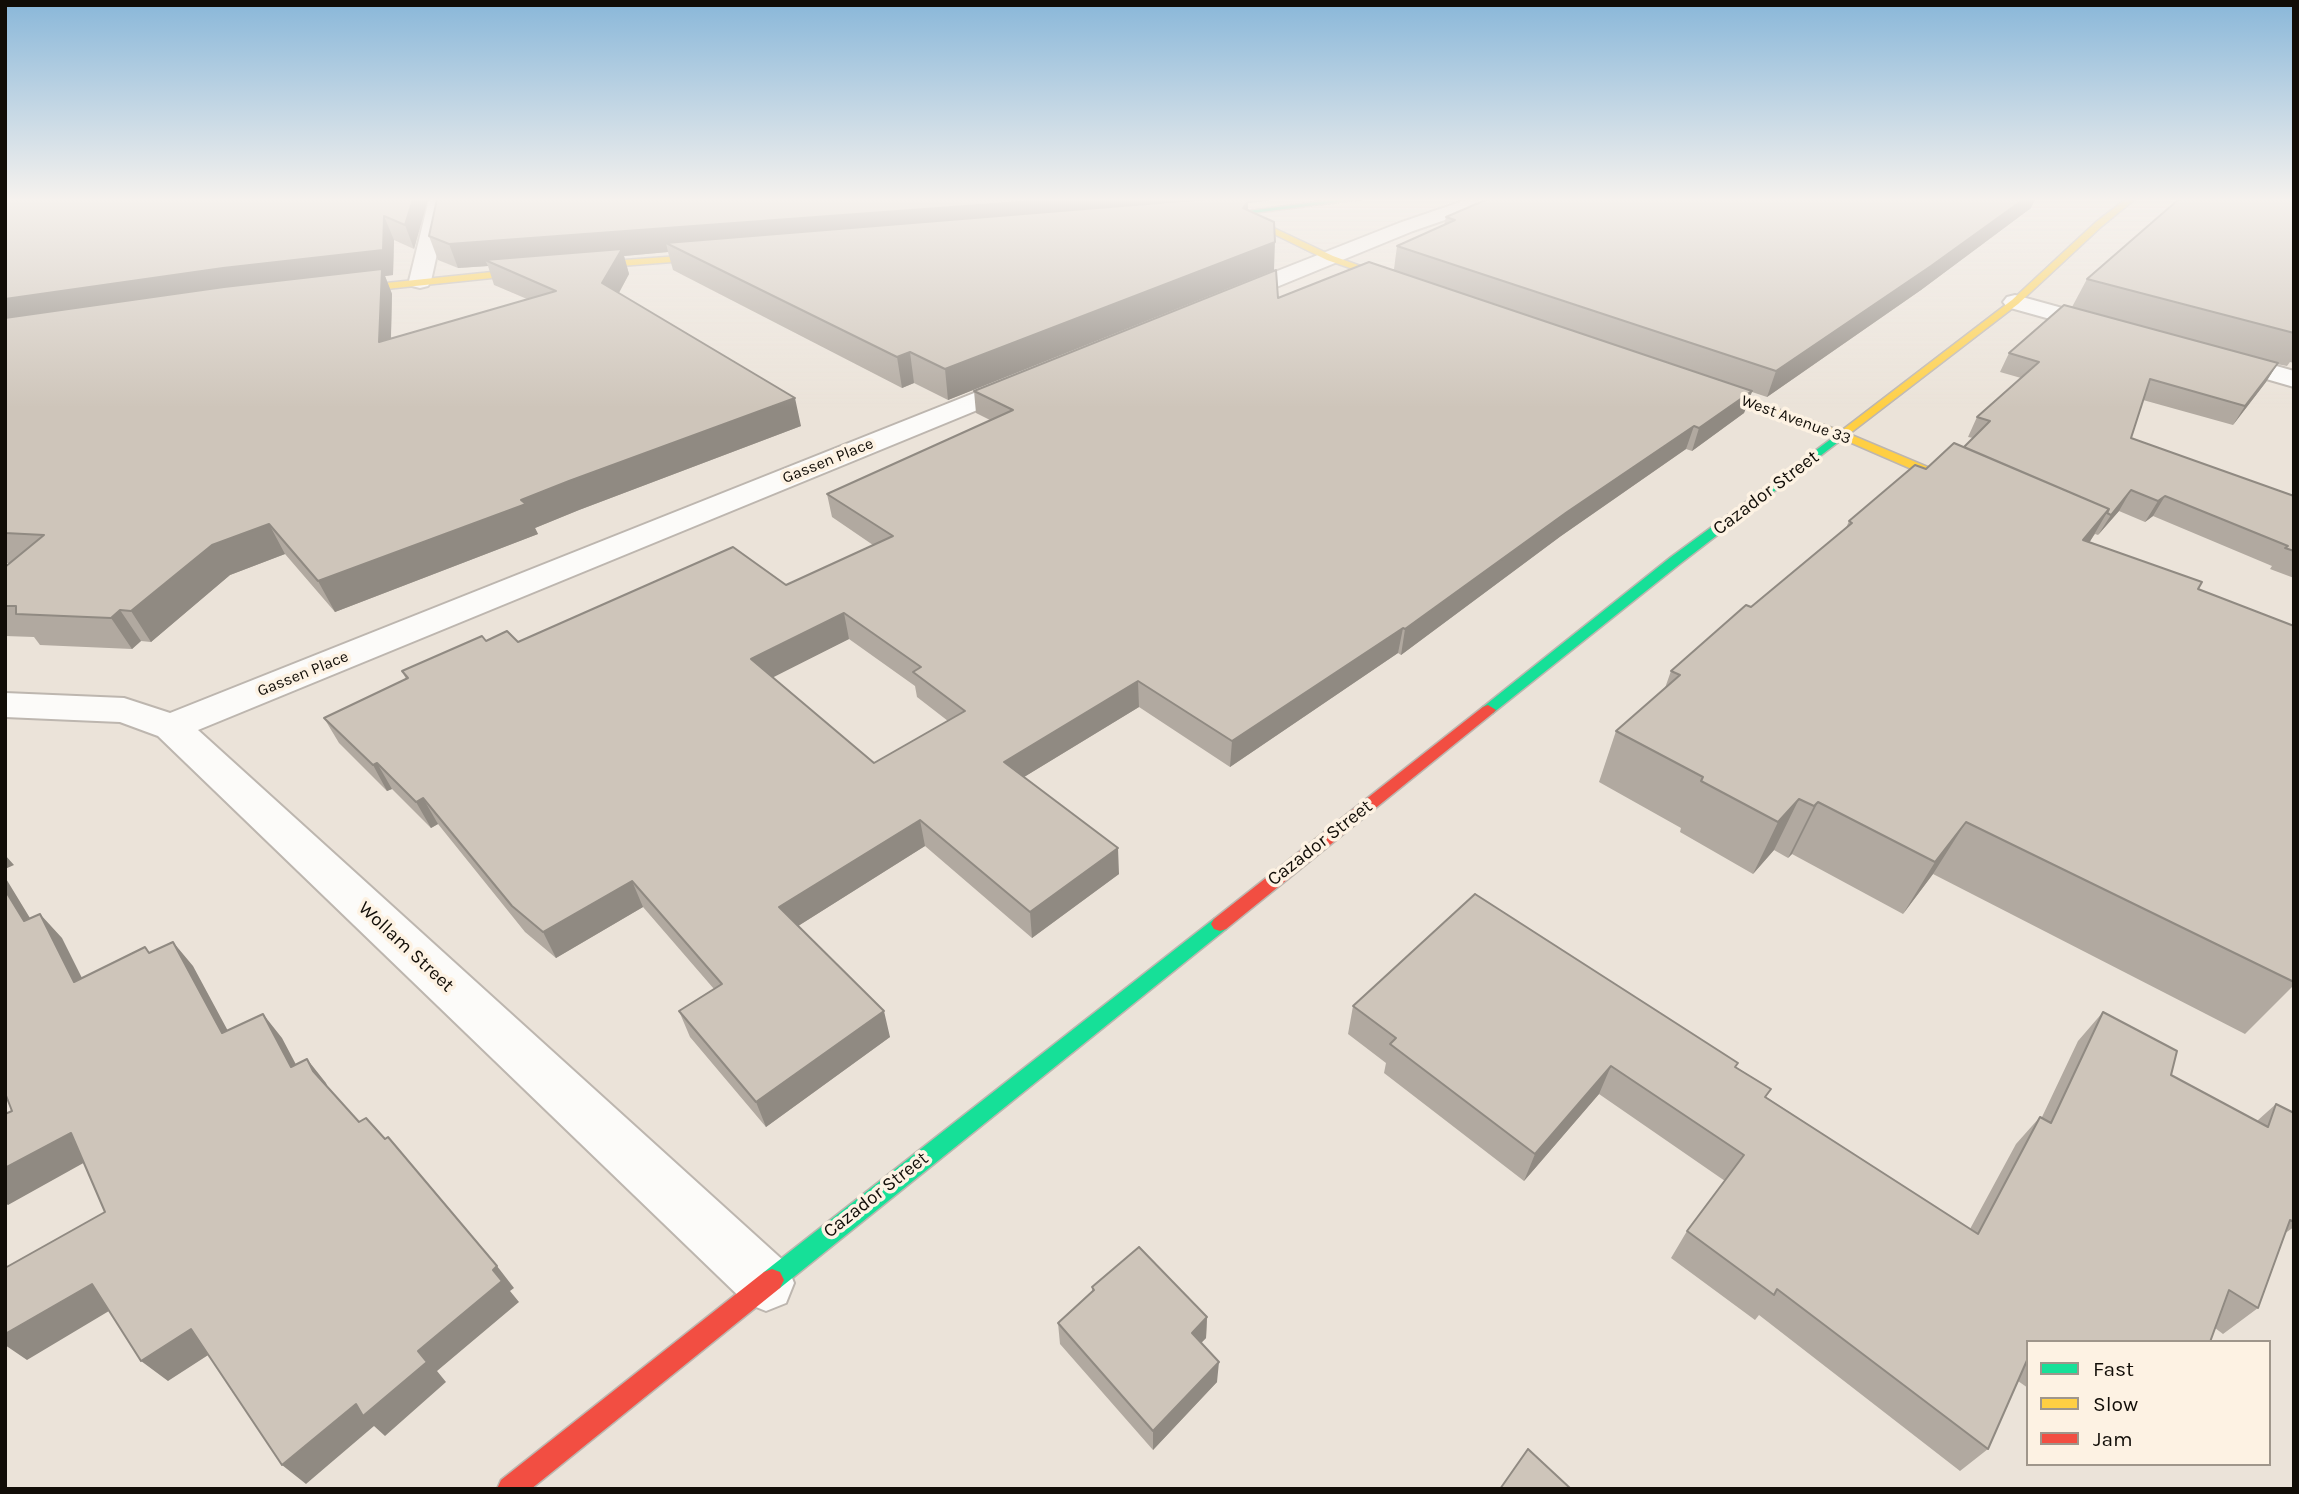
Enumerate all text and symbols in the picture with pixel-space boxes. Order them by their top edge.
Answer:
street label: West Avenue 33 [1738,391,1854,449]
street label: Gassen Place [780,434,876,488]
street label: Cazador Street [1709,446,1823,540]
street label: Gassen Place [255,647,351,701]
street label: Cazador Street [1263,795,1377,891]
street label: Wollam Street [354,897,458,997]
street label: Cazador Street [819,1147,933,1243]
legend [2026,1340,2271,1466]
text: Fast [2093,1357,2134,1381]
text: Slow [2093,1392,2138,1416]
text: Jam [2093,1427,2133,1451]

